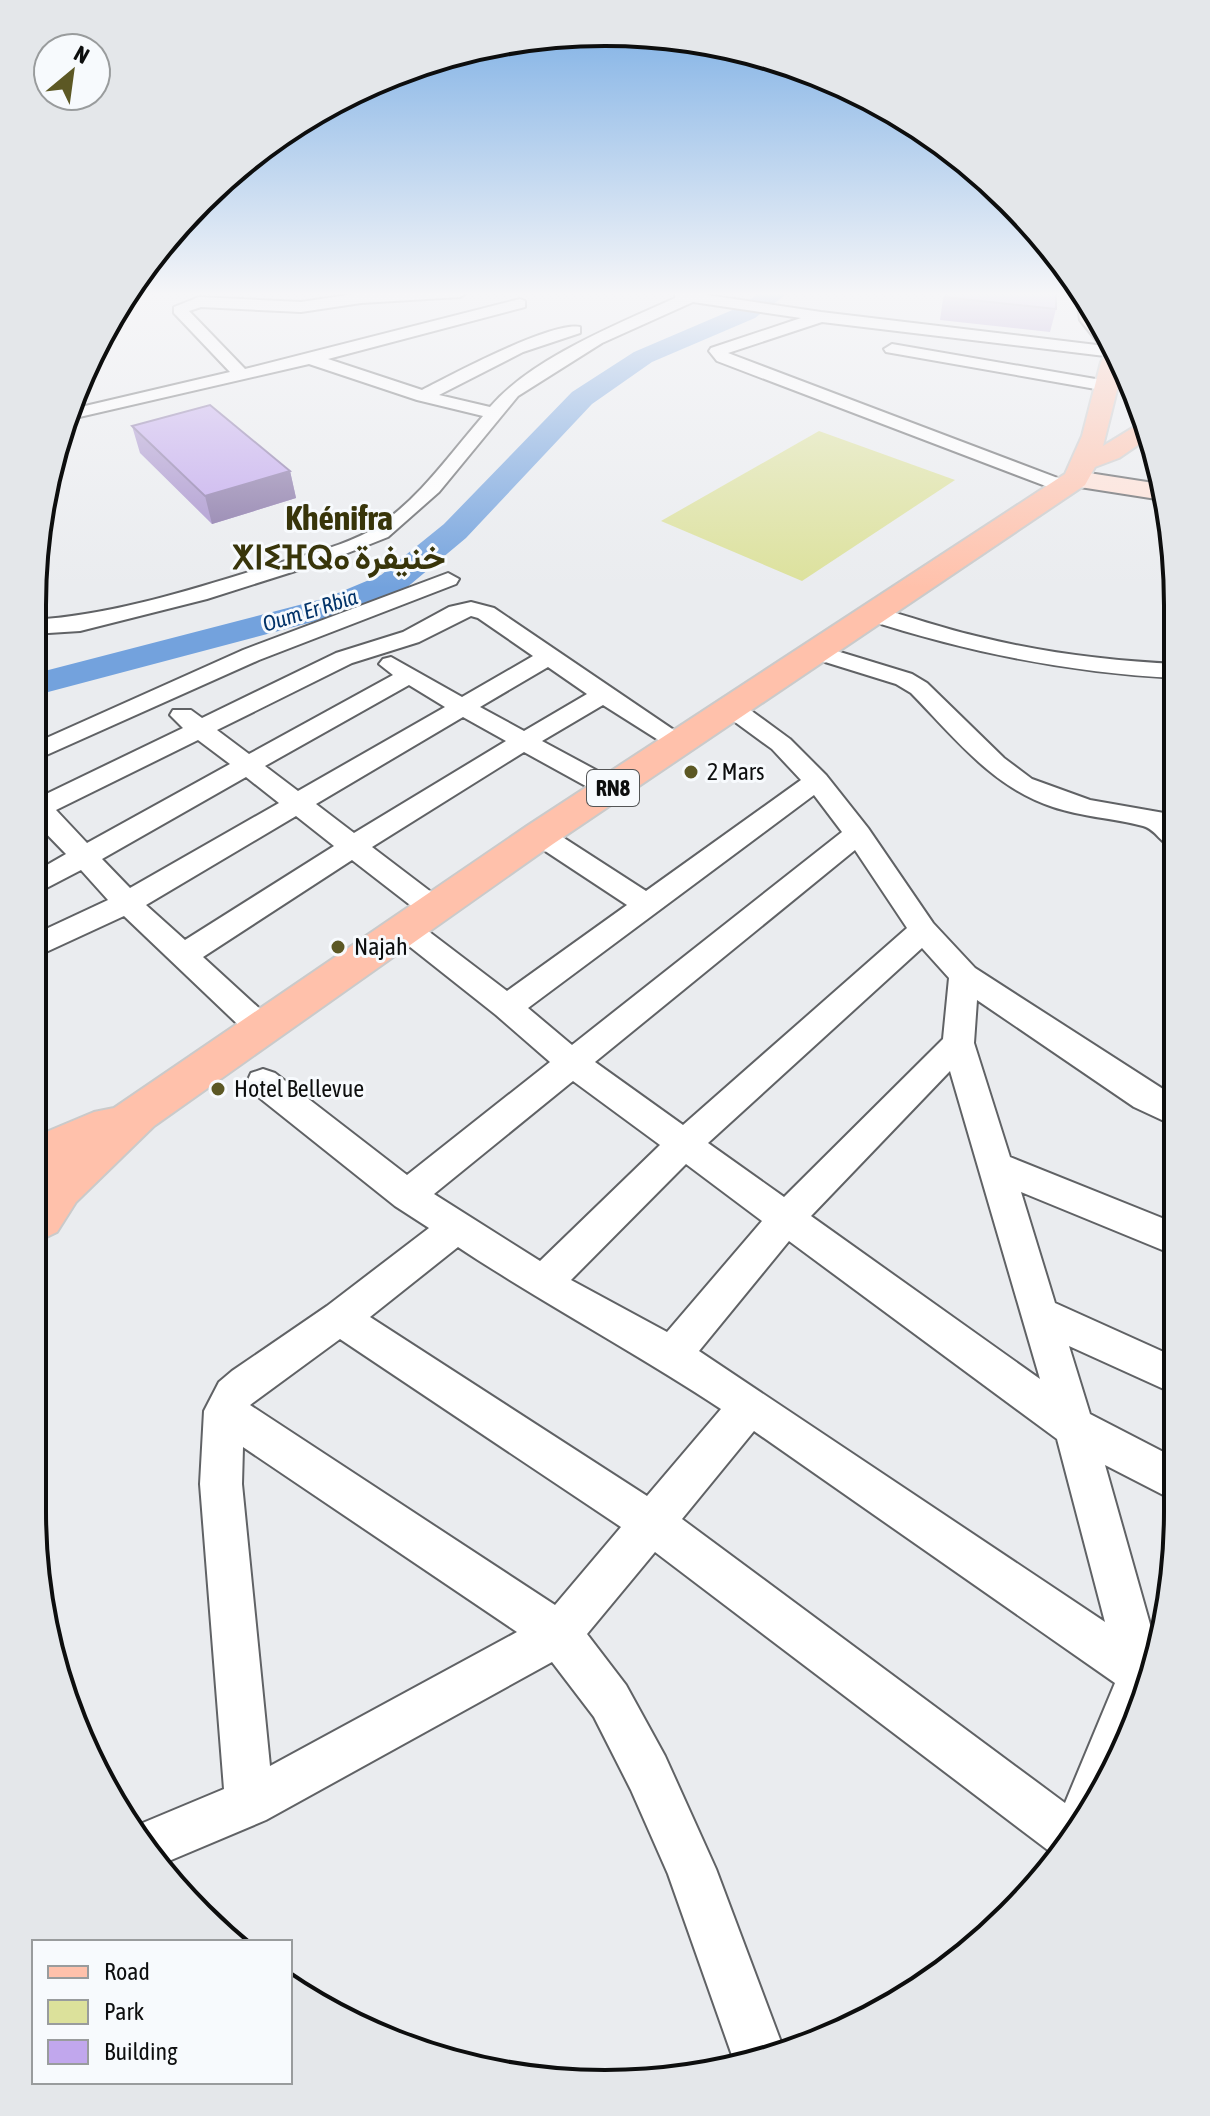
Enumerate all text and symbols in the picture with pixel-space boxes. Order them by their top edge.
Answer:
north arrow [32,32,112,112]
text: N [70,40,94,69]
district label: Khénifra ⵅⵏⵉⴼⵕⴰ خنيفرة [232,498,446,579]
water label: Oum Er Rbia [259,583,361,637]
place label: 2 Mars [707,758,764,785]
marker: 2 Mars [682,763,700,781]
road number: RN8 [587,770,639,806]
place label: Najah [354,933,408,960]
marker: Najah [329,938,347,956]
place label: Hotel Bellevue [234,1075,364,1102]
marker: Hotel Bellevue [209,1080,227,1098]
legend [32,1940,292,2084]
text: Road [104,1958,150,1985]
text: Park [104,1998,145,2025]
text: Building [104,2038,178,2065]

